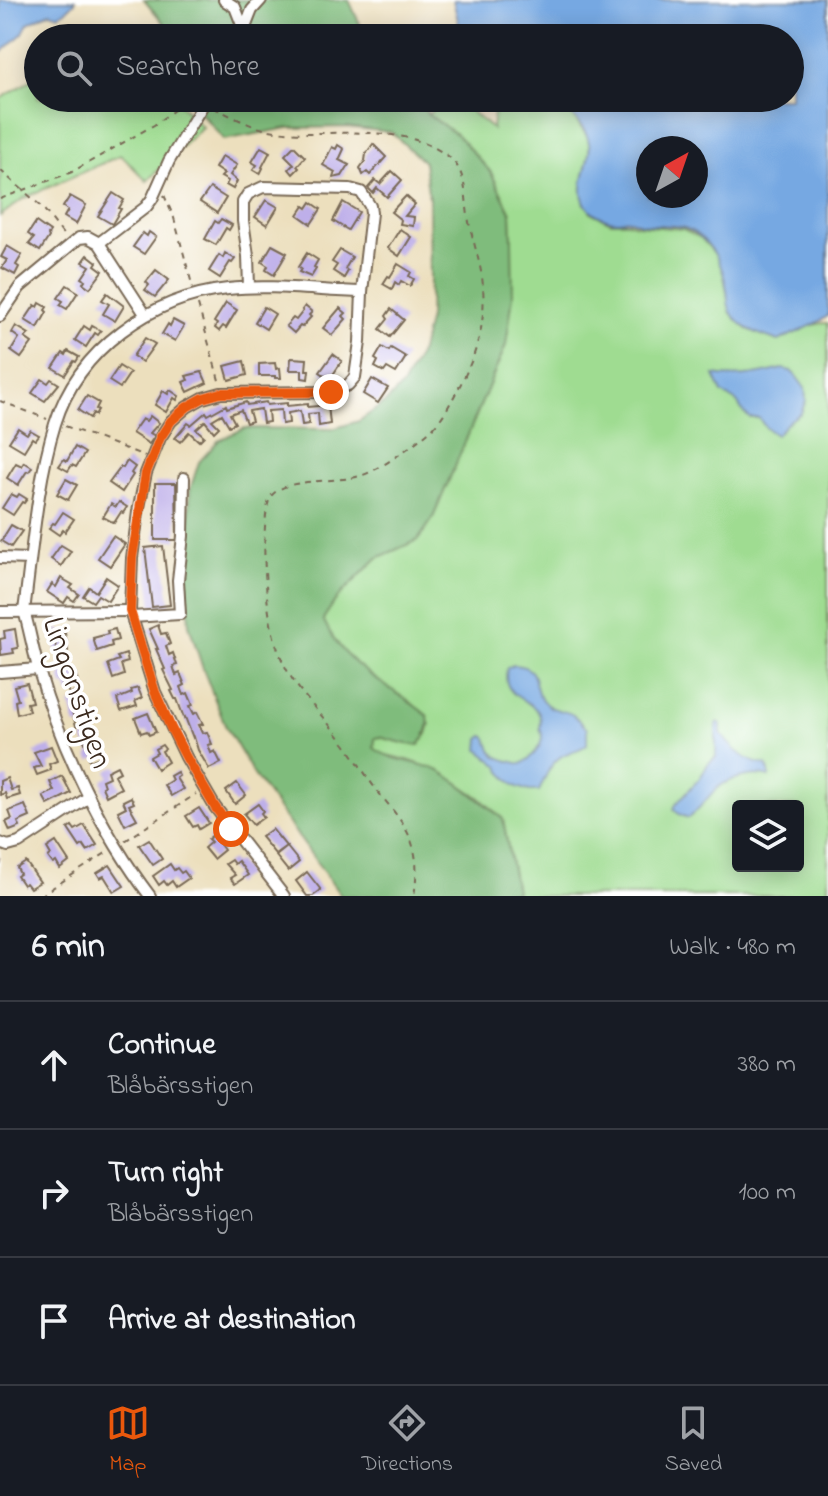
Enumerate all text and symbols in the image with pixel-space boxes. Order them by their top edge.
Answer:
search box [24,24,804,112]
icon: search [52,46,96,90]
text: Search here [116,46,260,90]
north arrow [636,136,708,208]
route end [313,374,349,410]
street label: Lingonstigen [28,611,124,775]
map controls [732,800,804,872]
button: layers [732,800,804,872]
route start [213,811,249,847]
text: 6 min [32,923,105,973]
text: Walk · 480 m [669,929,796,967]
text: Continue [108,1024,216,1068]
icon: ahead [32,1043,76,1087]
text: 380 m [738,1046,796,1084]
text: Blåbärsstigen [108,1068,253,1106]
text: Turn right [108,1152,223,1196]
icon: right [32,1171,76,1215]
text: 100 m [739,1174,796,1212]
text: Blåbärsstigen [108,1196,253,1234]
icon: arrive [32,1299,76,1343]
text: Arrive at destination [108,1299,356,1343]
tab: Map [106,1401,150,1481]
tab: Directions [362,1401,453,1481]
tab: Saved [665,1401,722,1481]

